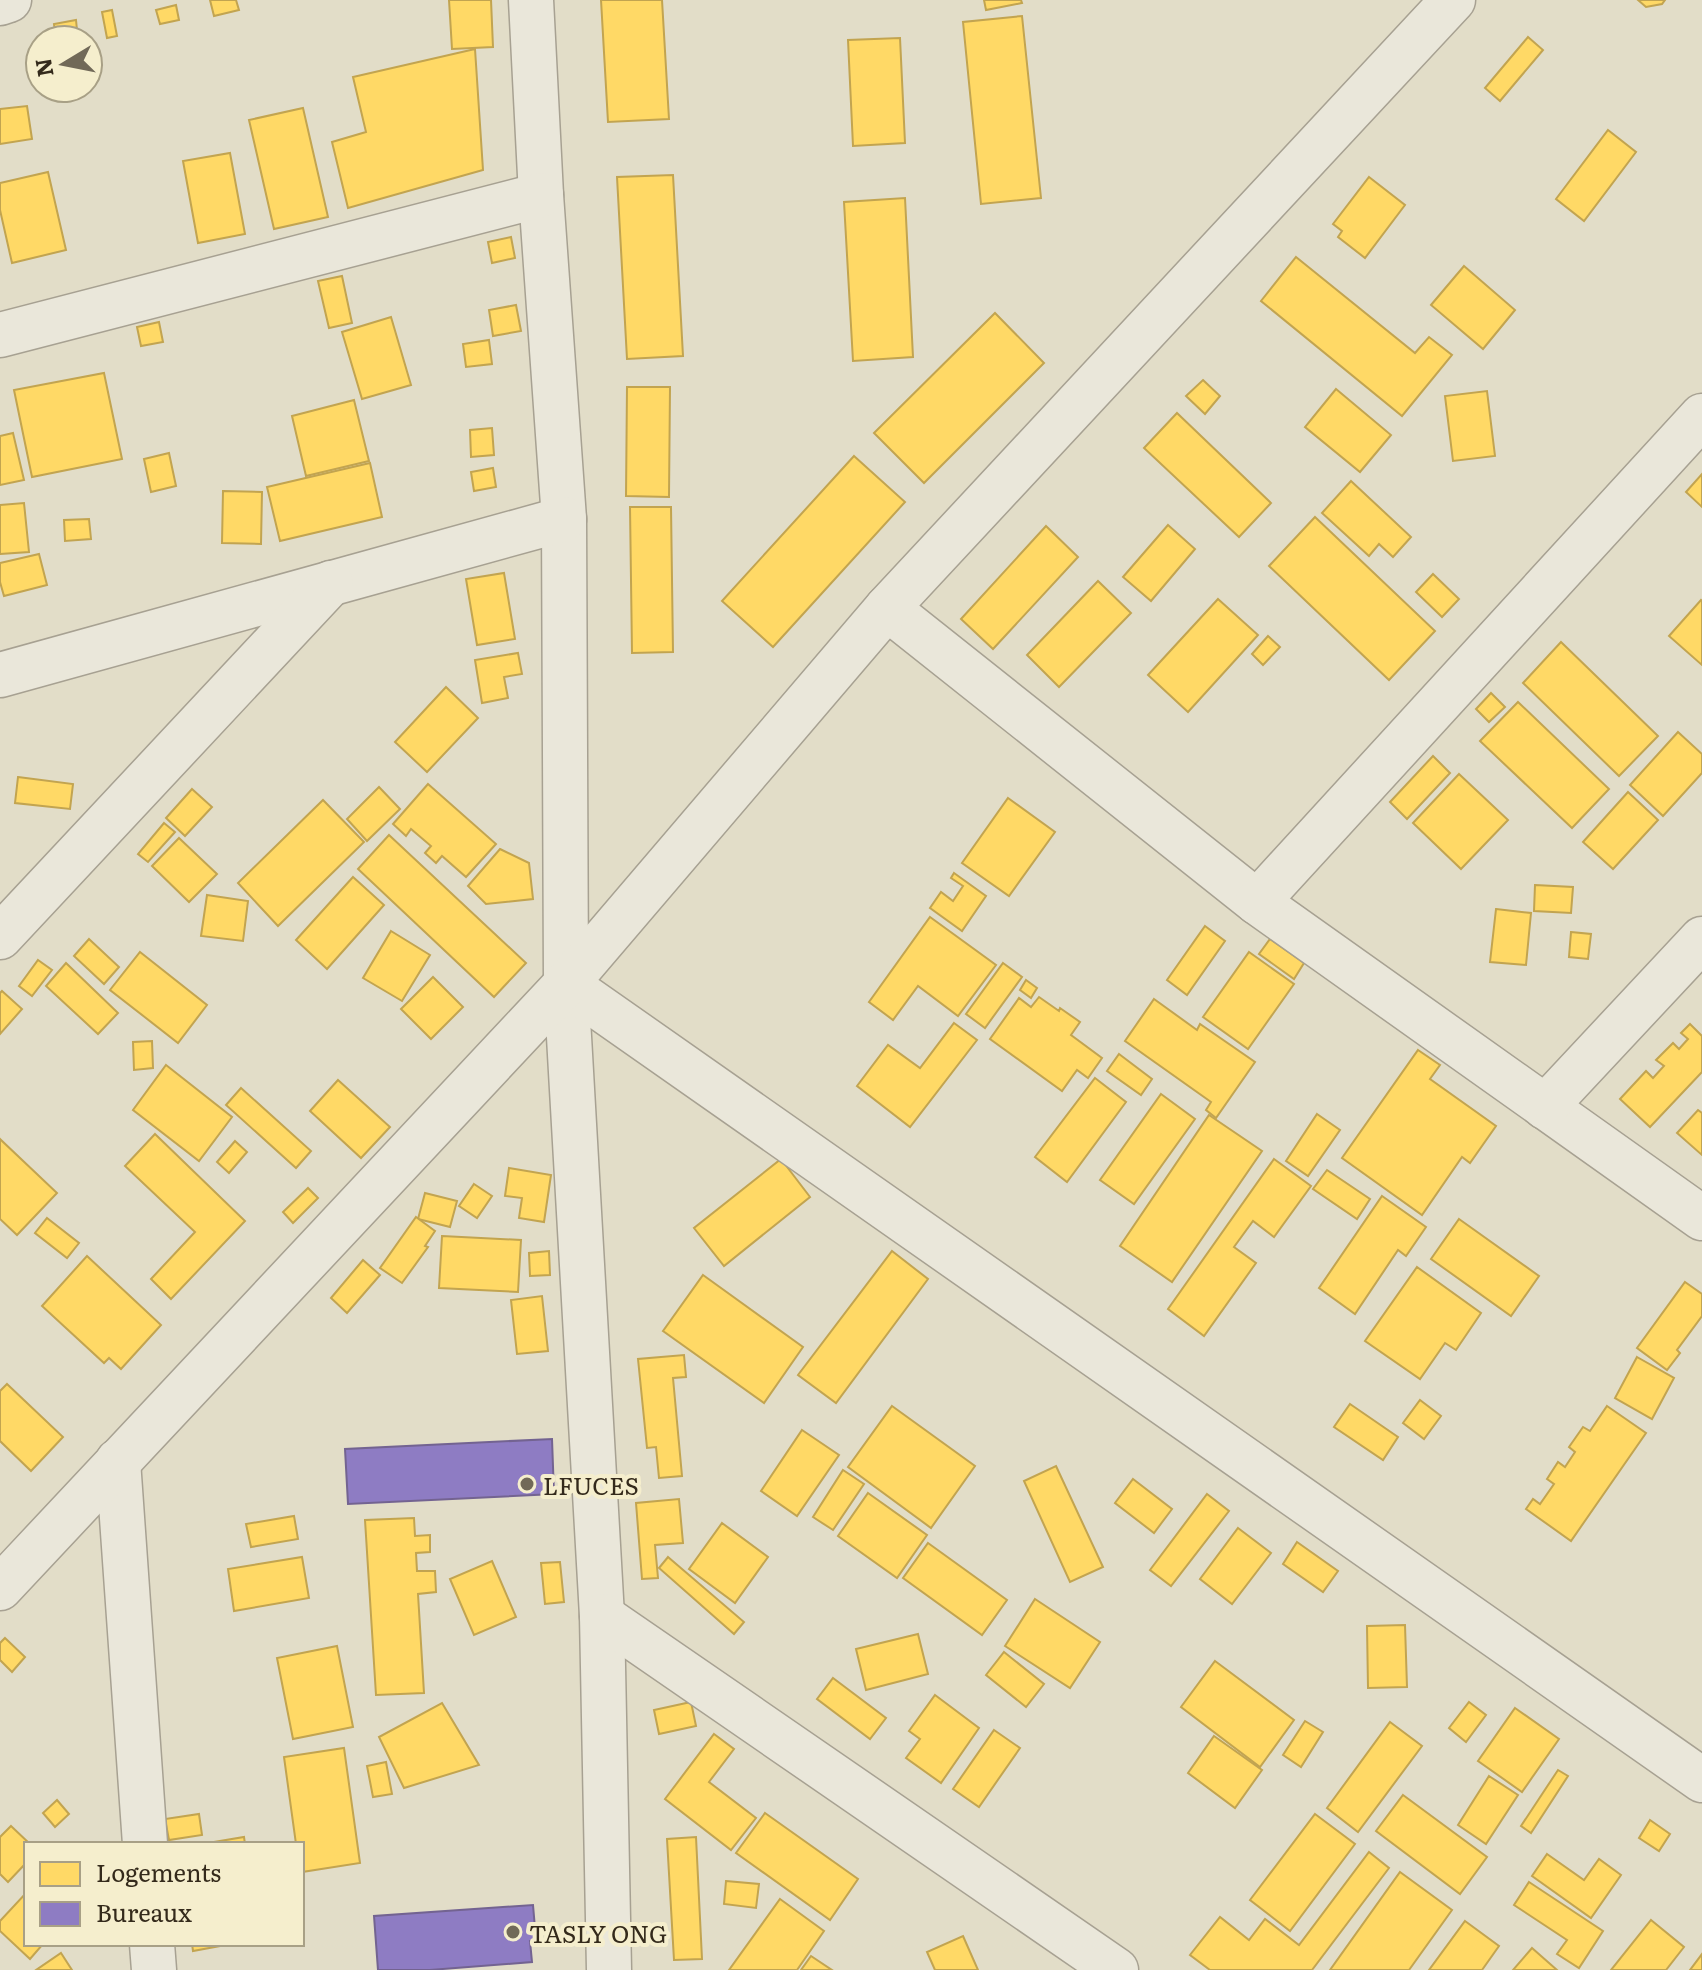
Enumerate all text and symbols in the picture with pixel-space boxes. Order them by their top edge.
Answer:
north arrow [24,24,104,104]
text: N [25,56,61,80]
place label: LFUCES [543,1467,639,1502]
marker: LFUCES [518,1475,536,1493]
legend [24,1842,304,1946]
text: Logements [96,1854,221,1889]
text: Bureaux [96,1894,192,1929]
place label: TASLY ONG [529,1915,667,1950]
marker: TASLY ONG [504,1923,522,1941]

